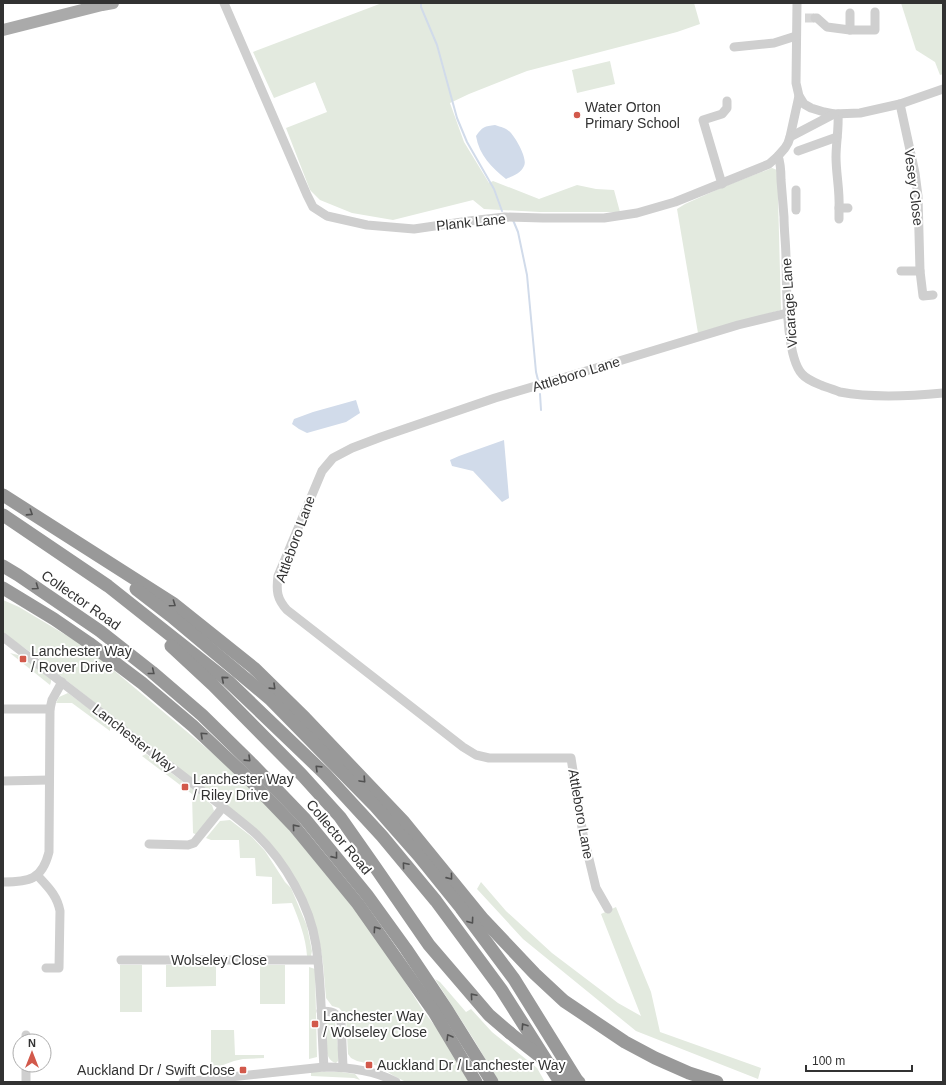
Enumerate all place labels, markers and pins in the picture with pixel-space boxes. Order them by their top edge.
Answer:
place label: Water Orton Primary School [585,99,680,131]
marker: Water Orton Primary School [572,110,582,120]
place label: Lanchester Way / Rover Drive [31,643,132,675]
marker: Lanchester Way / Rover Drive [18,654,28,664]
place label: Lanchester Way / Riley Drive [193,771,294,803]
marker: Lanchester Way / Riley Drive [180,782,190,792]
place label: Lanchester Way / Wolseley Close [323,1008,427,1040]
marker: Lanchester Way / Wolseley Close [310,1019,320,1029]
place label: Auckland Dr / Lanchester Way [377,1057,566,1073]
marker: Auckland Dr / Lanchester Way [364,1060,374,1070]
place label: Auckland Dr / Swift Close [77,1062,235,1078]
marker: Auckland Dr / Swift Close [238,1065,248,1075]

